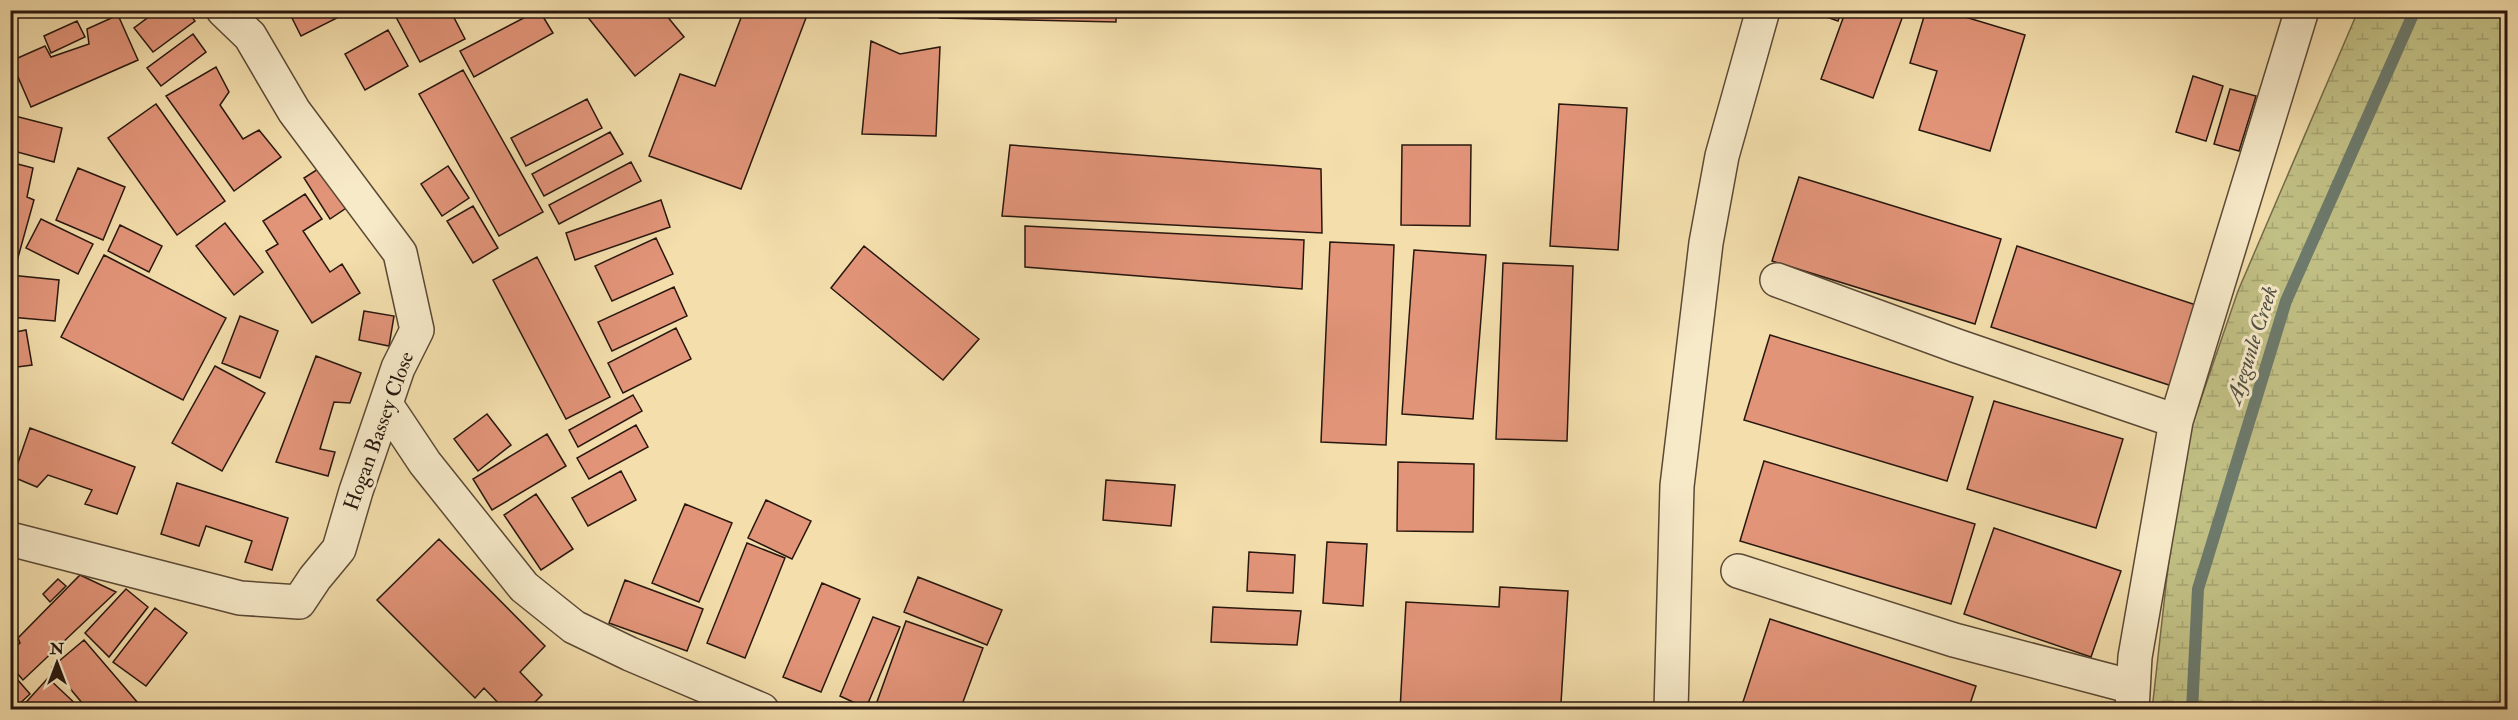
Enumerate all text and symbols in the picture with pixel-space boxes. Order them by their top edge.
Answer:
water label: Ajegunle Creek [2219,282,2284,409]
street label: Hogan Bassey Close [338,348,420,514]
north arrow [27,633,87,693]
text: N [49,639,65,659]

